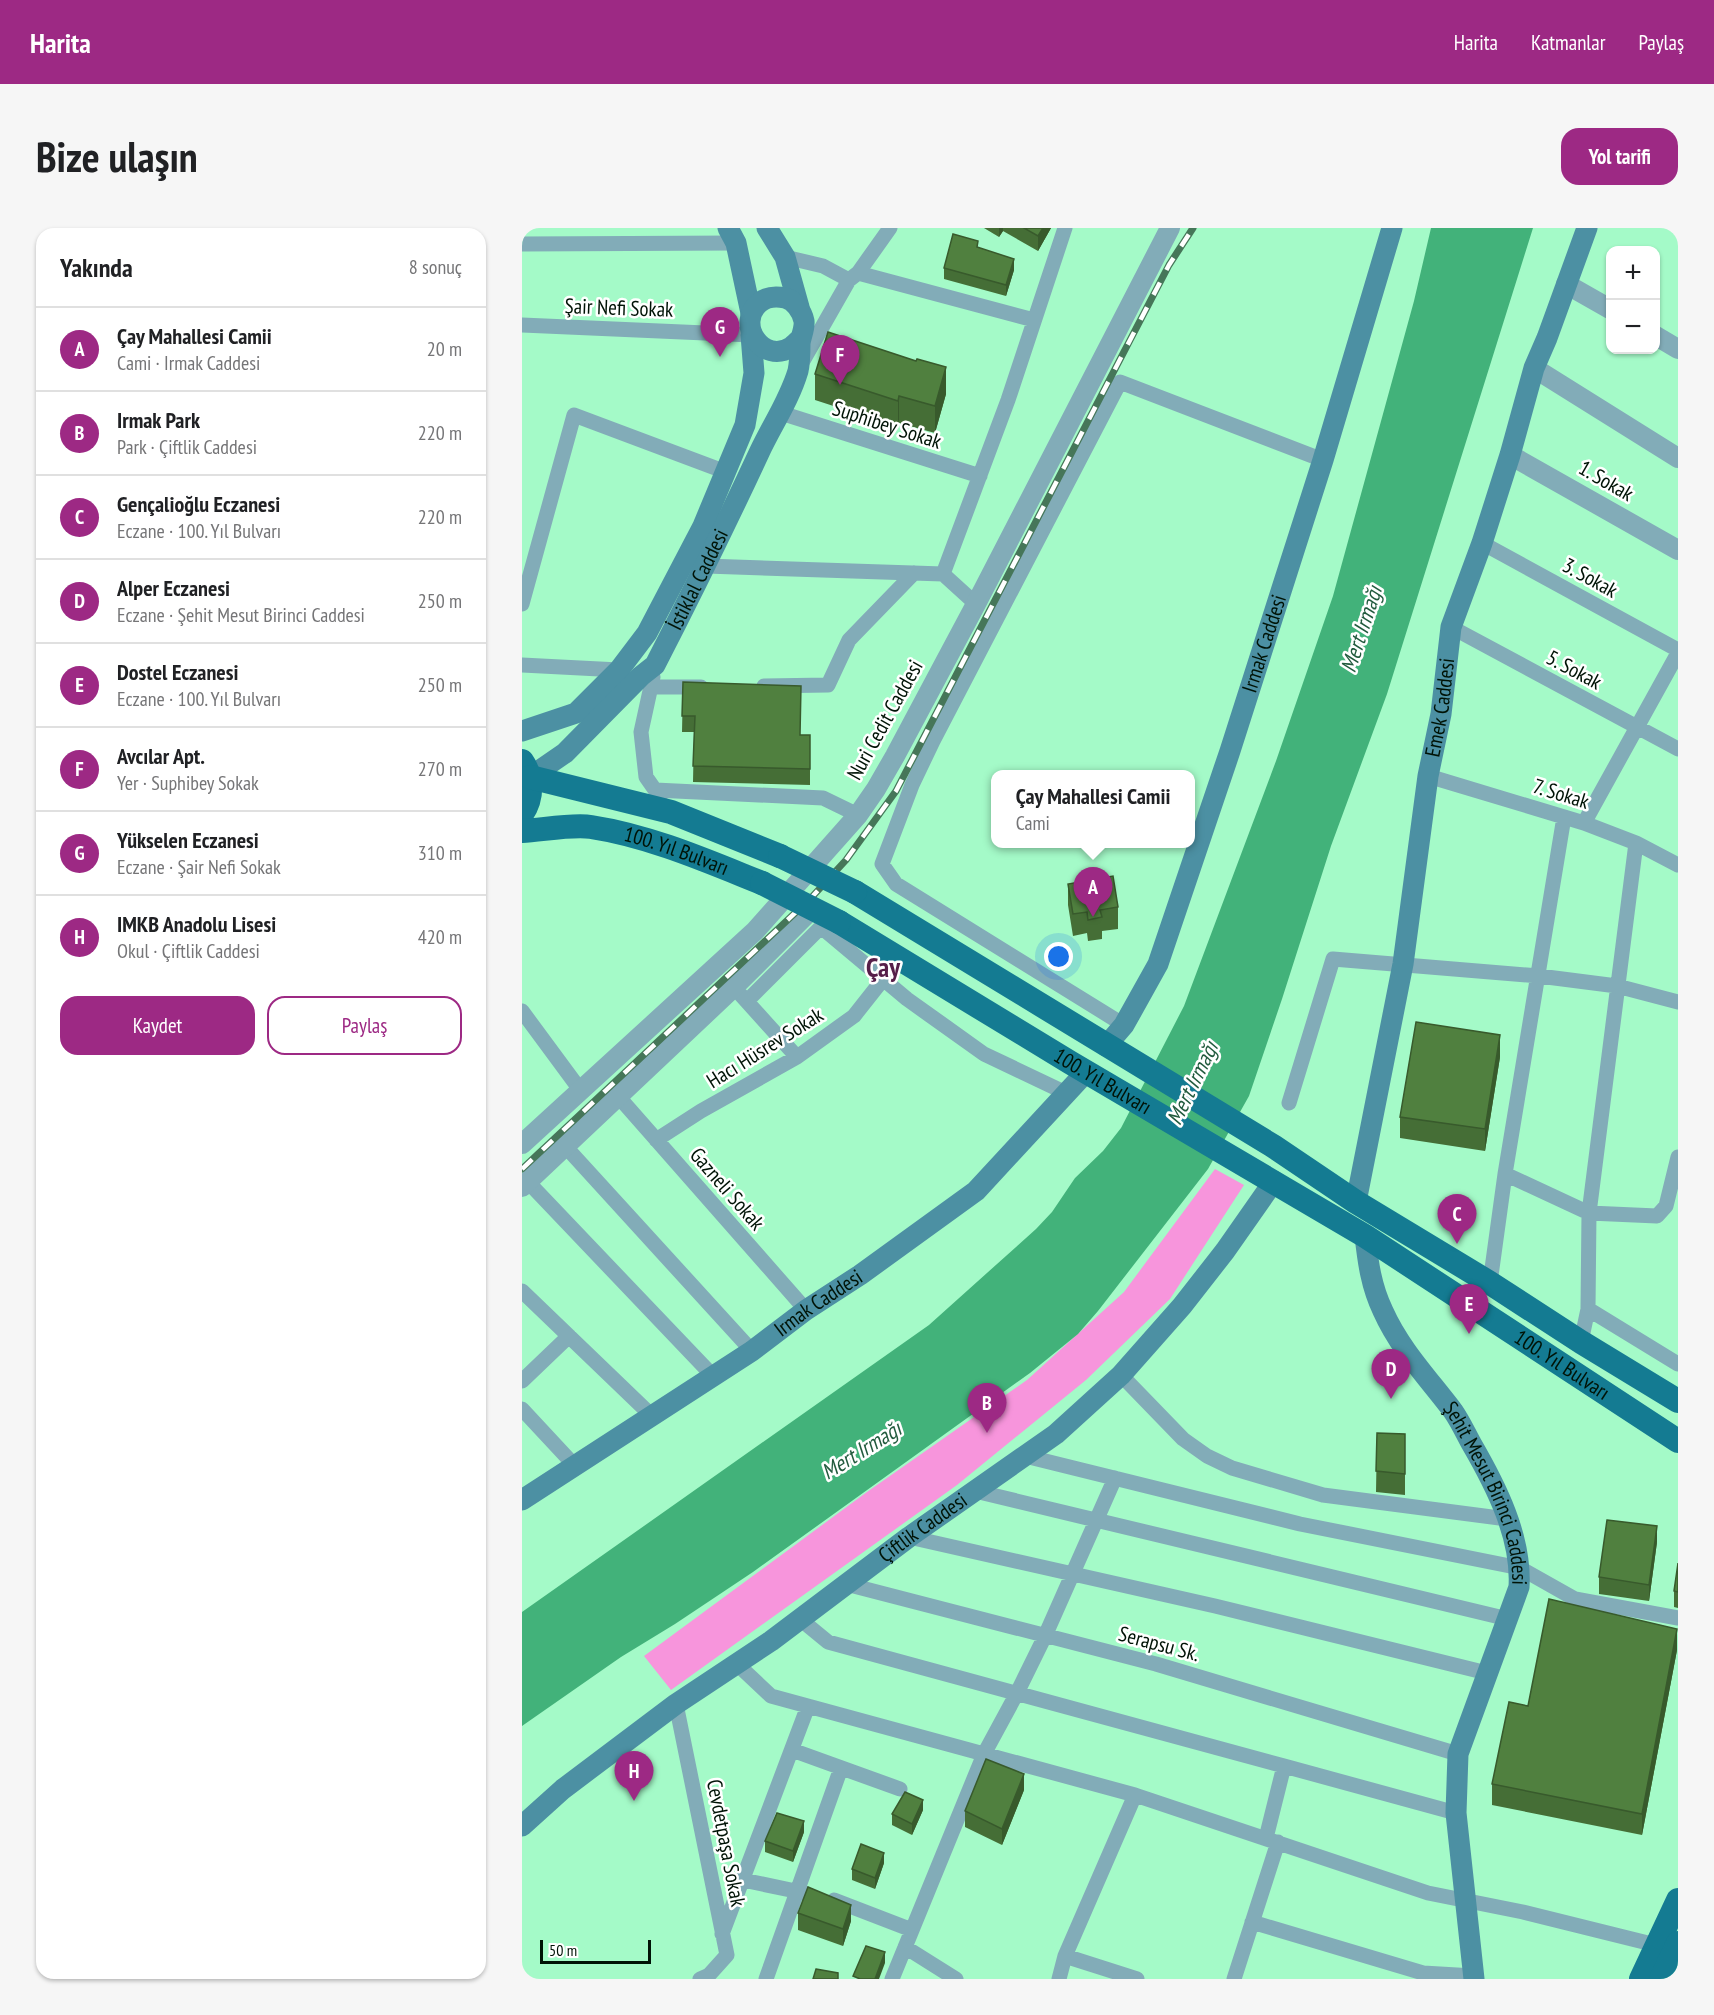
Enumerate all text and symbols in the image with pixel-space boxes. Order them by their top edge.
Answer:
text: Harita [30,24,91,61]
text: Harita [1454,29,1498,56]
text: Katmanlar [1531,29,1605,56]
text: Paylaş [1638,29,1684,56]
button: Yol tarifi [1561,128,1678,185]
text: Bize ulaşın [36,129,198,184]
map controls [1606,246,1660,354]
button: + [1606,246,1660,300]
text: Yakında [60,251,133,284]
text: 8 sonuç [409,254,462,280]
street label: Şair Nefi Sokak [564,292,674,323]
button: − [1606,300,1660,354]
pin: G [700,308,740,357]
text: Çay Mahallesi Camii [117,322,272,350]
text: A [74,336,85,362]
text: 20 m [427,336,462,362]
pin: F [820,336,860,385]
text: Cami · Irmak Caddesi [117,350,260,376]
street label: Suphibey Sokak [829,394,945,455]
text: Irmak Park [117,406,200,434]
text: B [75,420,84,446]
text: 220 m [418,420,462,446]
text: Park · Çiftlik Caddesi [117,434,257,460]
street label: 1. Sokak [1574,454,1639,507]
text: Gençalioğlu Eczanesi [117,490,280,518]
text: C [75,504,84,530]
text: 220 m [418,504,462,530]
text: Eczane · 100. Yıl Bulvarı [117,518,281,544]
street label: İstiklal Caddesi [661,524,734,635]
street label: 3. Sokak [1558,551,1623,604]
text: Alper Eczanesi [117,574,230,602]
water label: Mert Irmağı [1334,581,1388,676]
text: D [74,588,85,614]
text: 250 m [418,588,462,614]
street label: Irmak Caddesi [1236,591,1292,696]
text: Eczane · Şehit Mesut Birinci Caddesi [117,602,365,628]
street label: 5. Sokak [1542,644,1607,695]
street label: Nuri Cedit Caddesi [841,655,929,784]
street label: Emek Caddesi [1418,656,1460,759]
text: Dostel Eczanesi [117,658,238,686]
text: E [75,672,84,698]
text: 250 m [418,672,462,698]
text: Eczane · 100. Yıl Bulvarı [117,686,281,712]
text: Avcılar Apt. [117,742,205,770]
text: F [75,756,84,782]
text: 270 m [418,756,462,782]
text: Yer · Suphibey Sokak [117,770,259,796]
popup [991,770,1195,848]
street label: 7. Sokak [1530,772,1592,815]
text: Çay Mahallesi Camii [1016,782,1170,810]
text: Cami [1016,810,1050,836]
street label: 100. Yıl Bulvarı [621,820,733,881]
text: Yükselen Eczanesi [117,826,259,854]
text: G [74,840,85,866]
text: 310 m [418,840,462,866]
text: Eczane · Şair Nefi Sokak [117,854,281,880]
pin: A [1074,868,1112,917]
text: IMKB Anadolu Lisesi [117,910,276,938]
text: H [74,924,85,950]
text: 420 m [418,924,462,950]
text: Okul · Çiftlik Caddesi [117,938,260,964]
your location [1044,942,1073,971]
district label: Çay [866,950,901,984]
button: Kaydet [60,996,255,1055]
button: Paylaş [267,996,462,1055]
street label: Hacı Hüsrev Sokak [701,1001,828,1094]
water label: Mert Irmağı [1160,1036,1225,1129]
street label: 100. Yıl Bulvarı [1049,1042,1157,1120]
street label: Gazneli Sokak [684,1142,771,1236]
pin: C [1438,1194,1476,1244]
street label: Irmak Caddesi [769,1263,867,1342]
pin: E [1450,1284,1488,1334]
street label: 100. Yıl Bulvarı [1509,1323,1615,1406]
pin: D [1372,1350,1410,1399]
pin: B [968,1384,1006,1433]
street label: Şehit Mesut Birinci Caddesi [1438,1396,1533,1585]
water label: Mert Irmağı [816,1414,907,1485]
street label: Çiftlik Caddesi [873,1486,972,1568]
street label: Serapsu Sk. [1116,1620,1202,1667]
pin: H [614,1752,654,1801]
street label: Cevdetpaşa Sokak [701,1777,752,1909]
scale bar [540,1937,651,1964]
text: 50 m [549,1940,577,1960]

